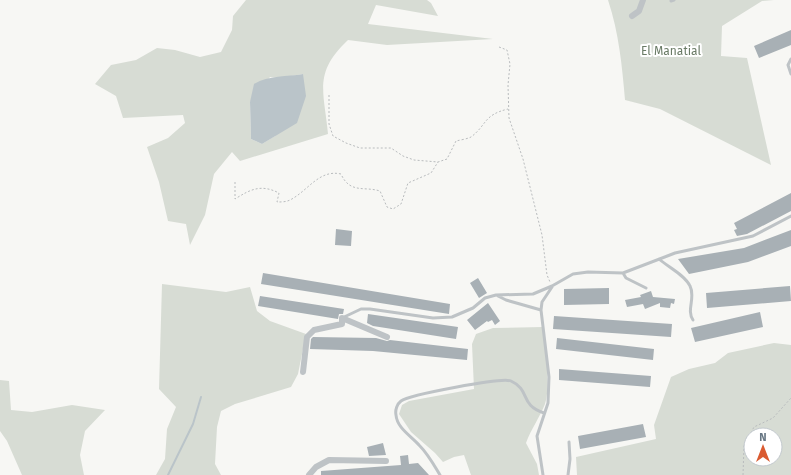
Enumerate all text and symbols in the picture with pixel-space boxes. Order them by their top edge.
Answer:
park label: El Manatial [641,44,702,58]
north arrow [743,427,783,467]
text: N [759,431,767,444]

